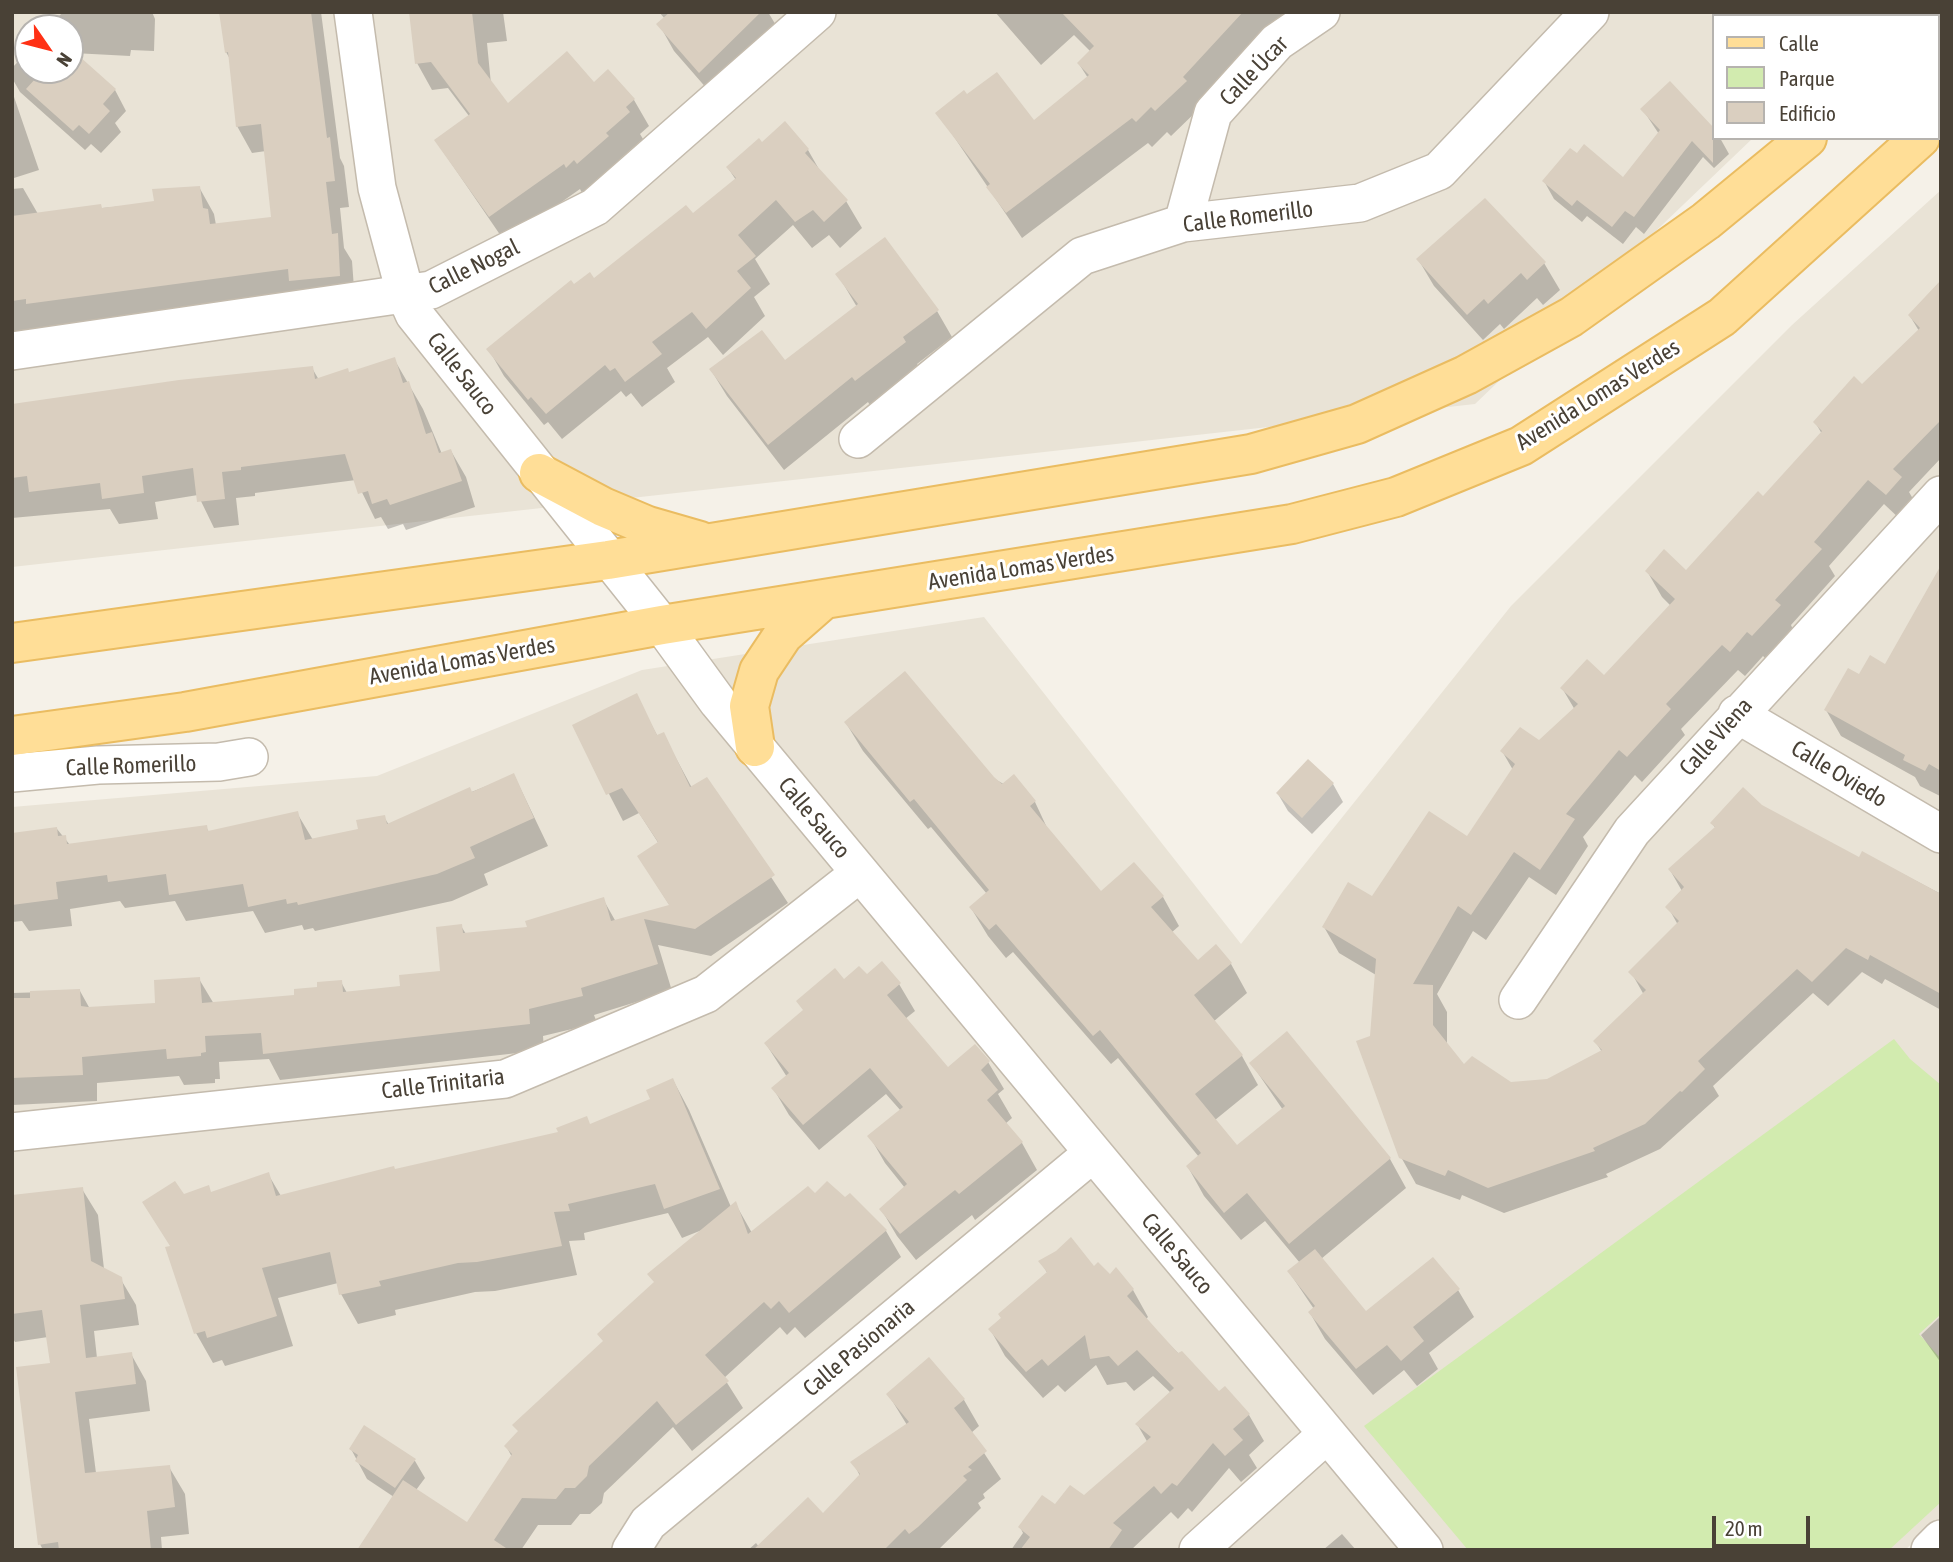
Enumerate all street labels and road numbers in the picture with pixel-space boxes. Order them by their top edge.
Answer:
street label: Calle Úcar [1214,30,1294,112]
street label: Calle Romerillo [1181,195,1315,239]
street label: Calle Nogal [424,233,524,301]
street label: Calle Sauco [421,327,503,421]
street label: Avenida Lomas Verdes [1511,334,1685,456]
street label: Avenida Lomas Verdes [926,540,1116,596]
street label: Avenida Lomas Verdes [367,631,557,691]
street label: Calle Viena [1674,692,1758,782]
street label: Calle Oviedo [1786,735,1892,813]
street label: Calle Romerillo [65,750,197,782]
street label: Calle Sauco [772,772,856,864]
street label: Calle Trinitaria [380,1063,506,1105]
street label: Calle Sauco [1135,1208,1219,1300]
street label: Calle Pasionaria [798,1293,920,1403]

